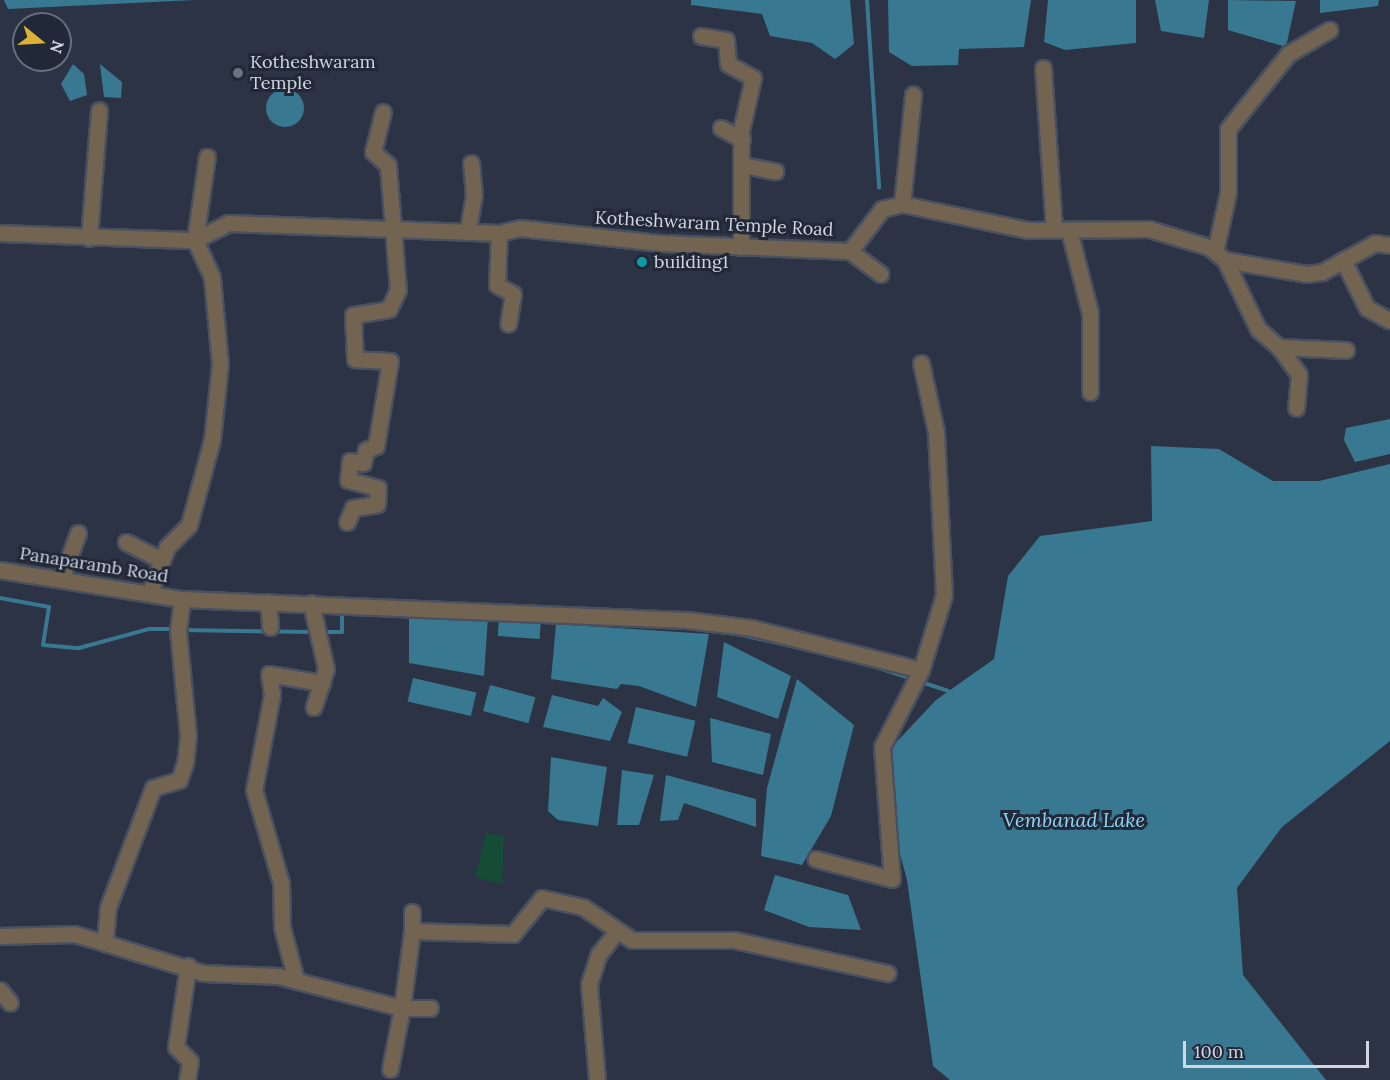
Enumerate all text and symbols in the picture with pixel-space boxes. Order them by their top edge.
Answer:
north arrow [12,12,72,72]
text: N [46,38,69,56]
place label: Kotheshwaram Temple [250,52,376,94]
marker: Kotheshwaram Temple [231,66,245,80]
street label: Kotheshwaram Temple Road [594,207,834,241]
place label: building1 [654,251,728,273]
marker: building1 [635,255,649,269]
street label: Panaparamb Road [18,543,170,587]
water label: Vembanad Lake [1003,807,1145,831]
scale bar [1186,1029,1372,1067]
text: 100 m [1194,1040,1244,1063]

